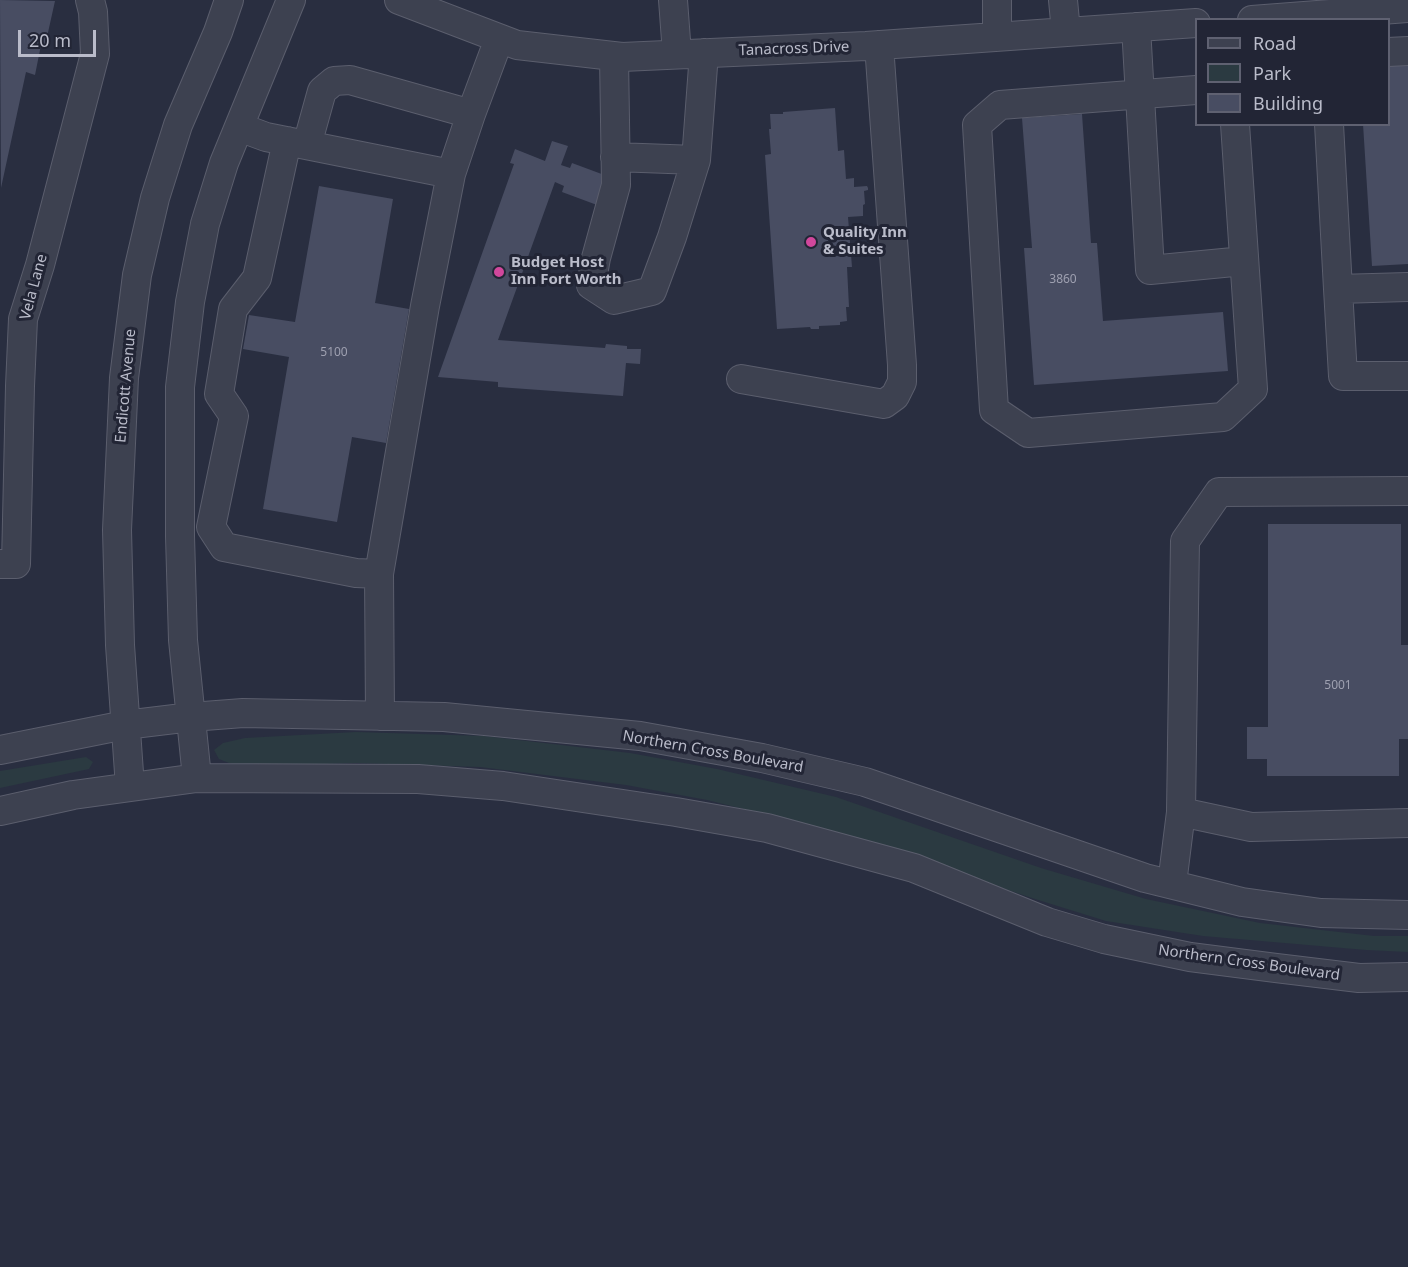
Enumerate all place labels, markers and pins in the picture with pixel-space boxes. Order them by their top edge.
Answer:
place label: Quality Inn & Suites [823,224,907,259]
marker: Quality Inn & Suites [804,235,818,249]
place label: Budget Host Inn Fort Worth [511,254,622,289]
marker: Budget Host Inn Fort Worth [492,265,506,279]

